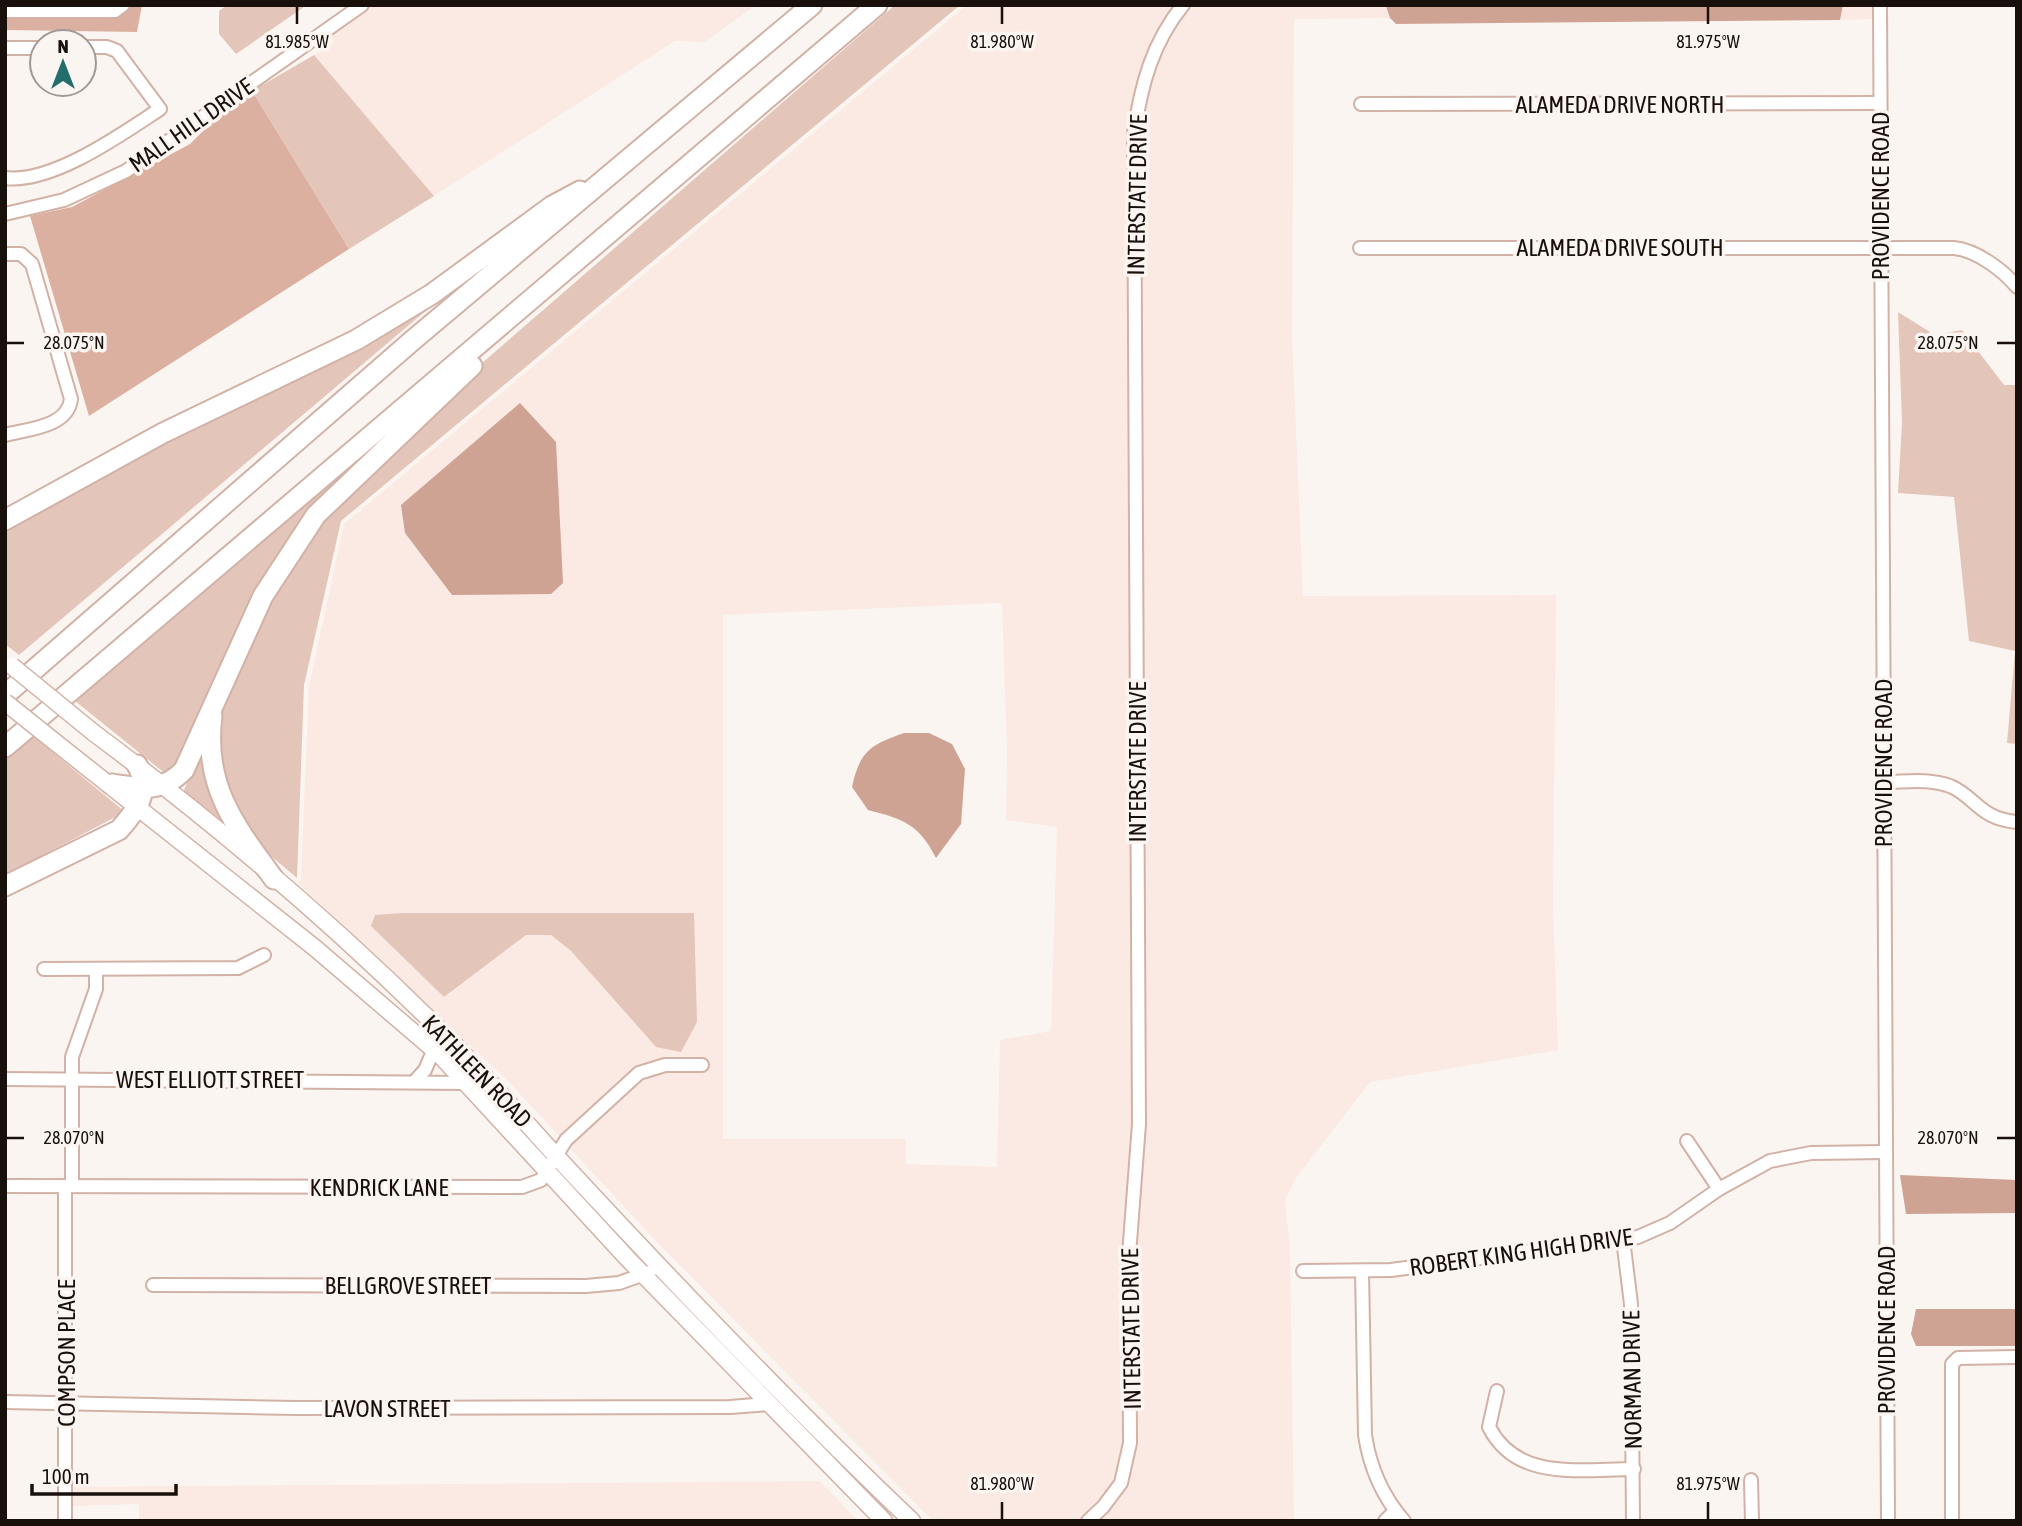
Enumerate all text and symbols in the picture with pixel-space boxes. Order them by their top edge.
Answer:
north arrow [28,28,98,98]
text: 81.985°W [265,31,329,52]
text: 81.980°W [970,31,1034,52]
text: 81.975°W [1676,31,1740,52]
text: N [57,35,69,57]
street label: MALL HILL DRIVE [124,72,258,178]
street label: ALAMEDA DRIVE NORTH [1515,91,1725,118]
street label: PROVIDENCE ROAD [1867,112,1894,280]
street label: INTERSTATE DRIVE [1122,114,1152,276]
street label: ALAMEDA DRIVE SOUTH [1516,234,1724,261]
text: 28.075°N [43,332,105,353]
text: 28.075°N [1917,332,1979,353]
street label: PROVIDENCE ROAD [1870,679,1897,847]
street label: INTERSTATE DRIVE [1124,681,1151,843]
street label: KATHLEEN ROAD [417,1009,537,1133]
street label: WEST ELLIOTT STREET [116,1066,304,1093]
text: 28.070°N [43,1127,105,1148]
text: 28.070°N [1917,1127,1979,1148]
street label: KENDRICK LANE [310,1174,448,1201]
street label: ROBERT KING HIGH DRIVE [1408,1223,1634,1281]
street label: PROVIDENCE ROAD [1873,1246,1900,1414]
street label: INTERSTATE DRIVE [1116,1248,1146,1410]
street label: BELLGROVE STREET [325,1272,492,1299]
street label: COMPSON PLACE [53,1279,80,1427]
street label: NORMAN DRIVE [1617,1310,1647,1450]
street label: LAVON STREET [323,1395,451,1422]
scale bar [32,1452,175,1496]
text: 100 m [42,1464,90,1488]
text: 81.980°W [970,1473,1034,1494]
text: 81.975°W [1676,1473,1740,1494]

